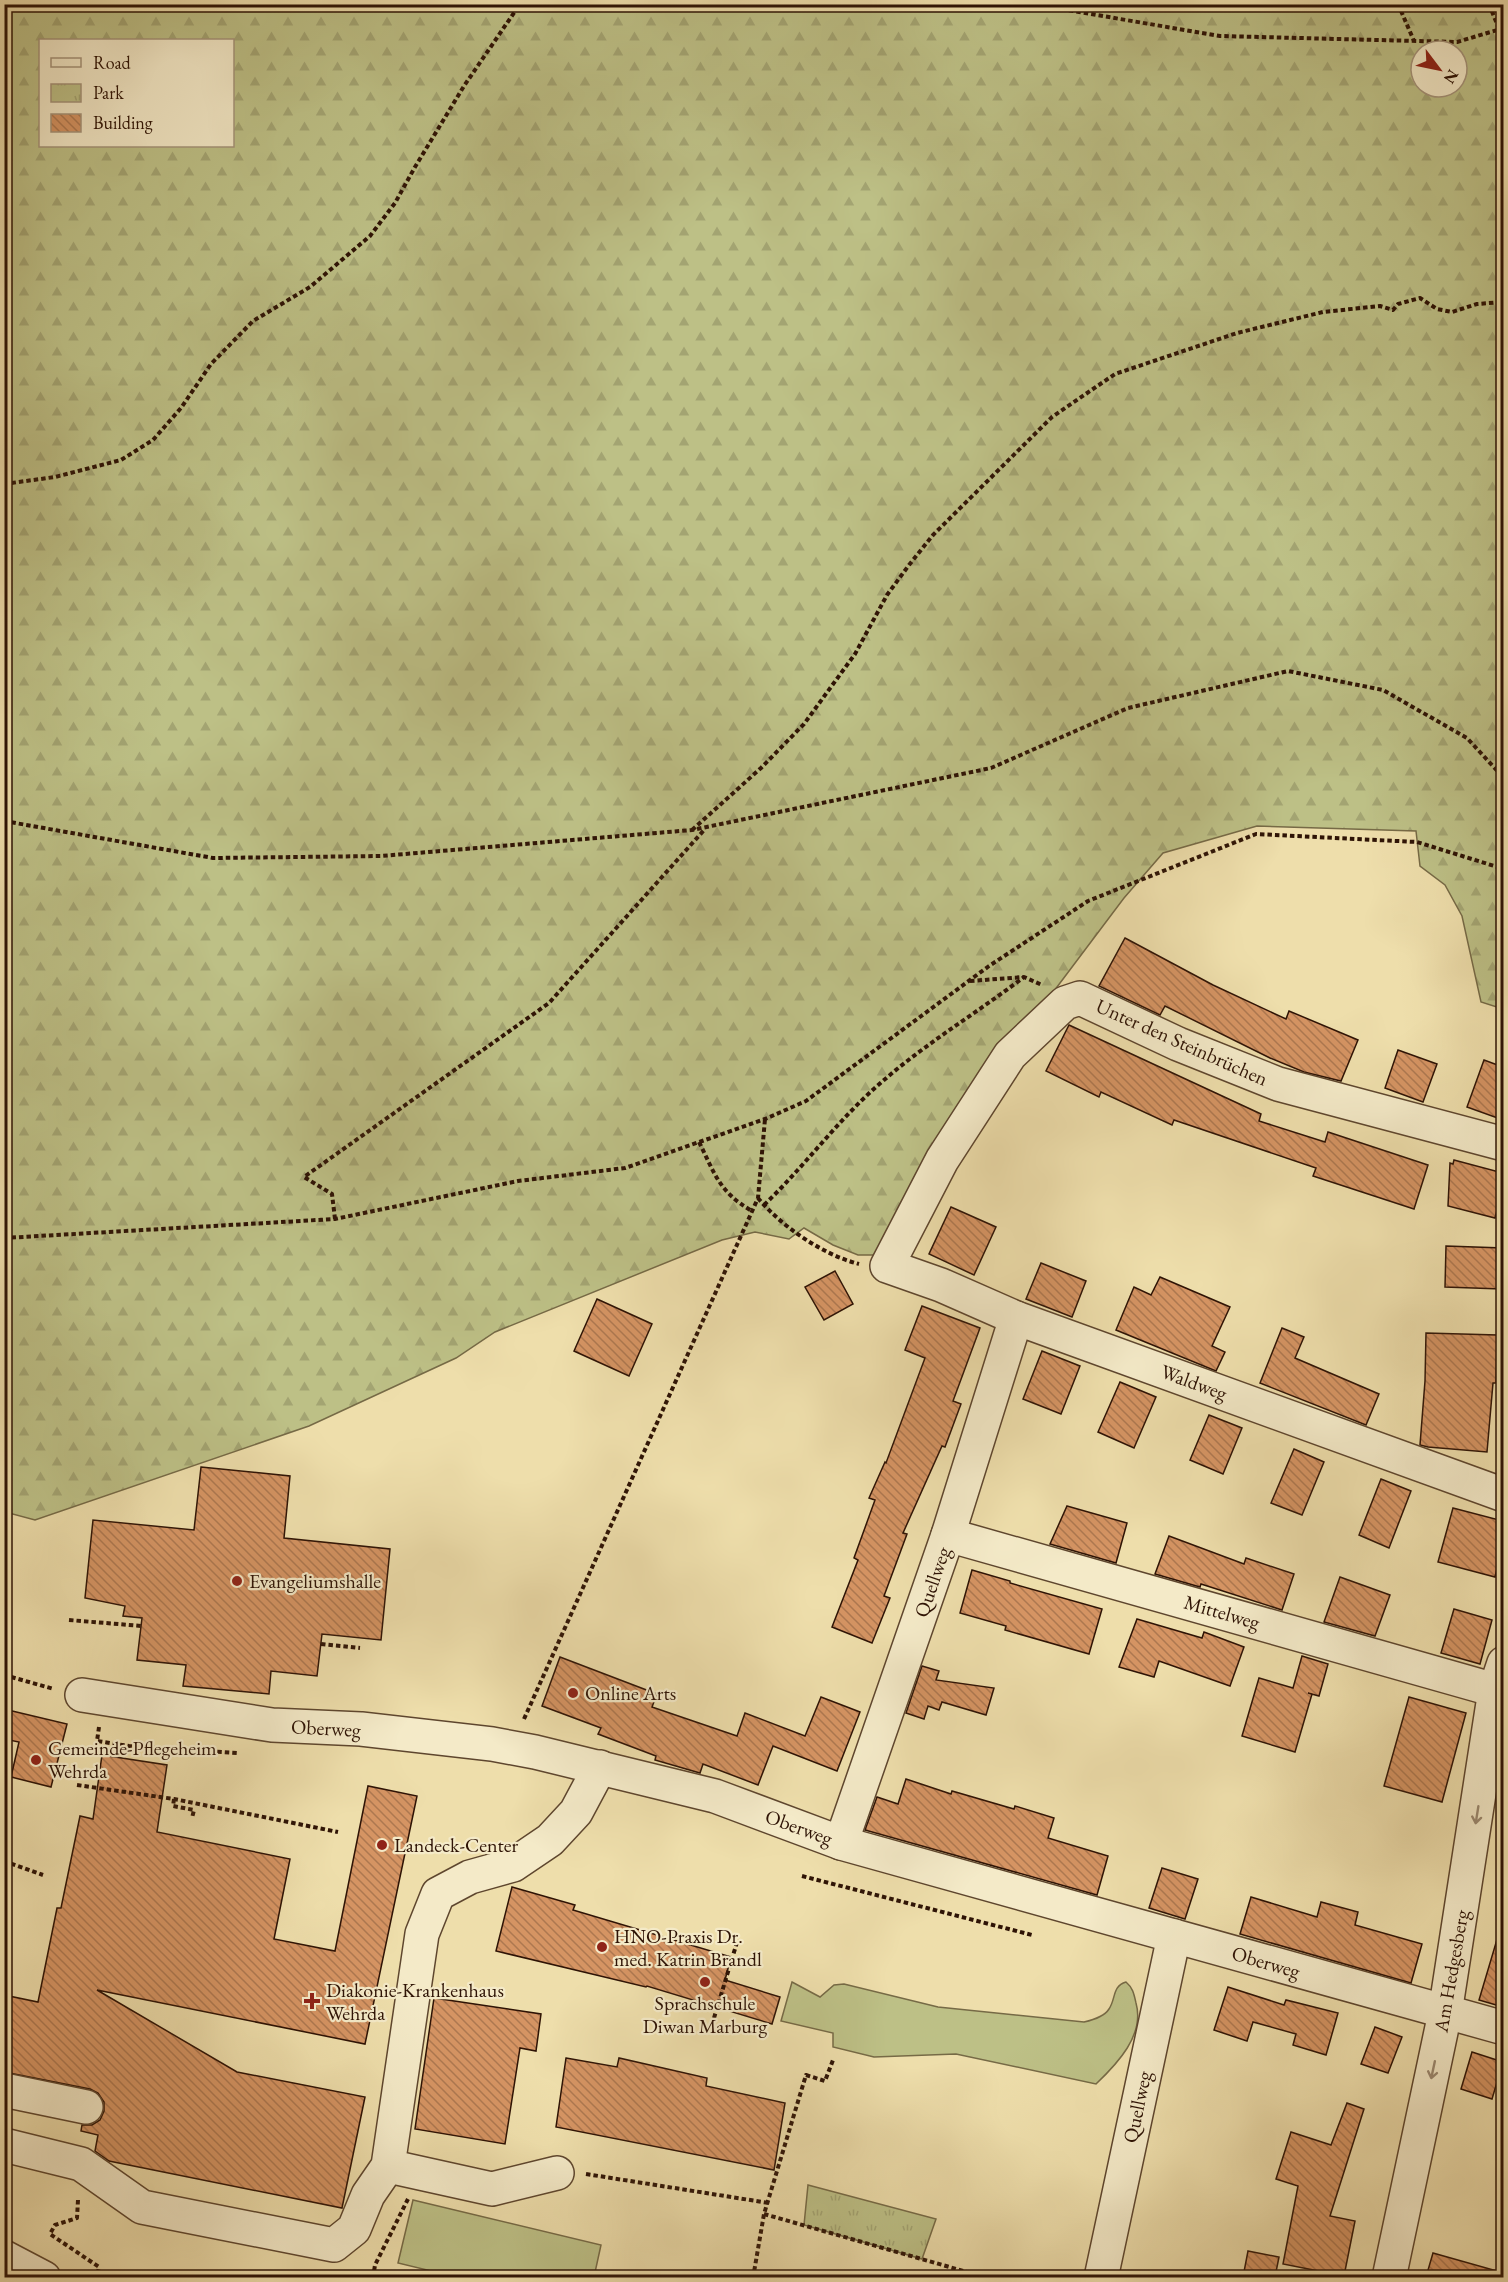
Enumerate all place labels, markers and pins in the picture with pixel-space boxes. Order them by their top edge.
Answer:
place label: Evangeliumshalle [249,1568,381,1594]
marker: Evangeliumshalle [230,1574,244,1588]
place label: Online Arts [585,1680,676,1706]
marker: Online Arts [566,1686,580,1700]
place label: Gemeinde-Pflegeheim Wehrda [48,1735,217,1784]
marker: Gemeinde-Pflegeheim Wehrda [29,1753,43,1767]
place label: Landeck-Center [394,1832,519,1858]
marker: Landeck-Center [375,1838,389,1852]
place label: HNO-Praxis Dr. med. Katrin Brandl [614,1923,762,1972]
marker: HNO-Praxis Dr. med. Katrin Brandl [595,1940,609,1954]
marker: Sprachschule Diwan Marburg [698,1975,712,1989]
place label: Diakonie-Krankenhaus Wehrda [326,1977,504,2026]
place label: Sprachschule Diwan Marburg [643,1990,768,2039]
marker: Diakonie-Krankenhaus Wehrda [303,1992,321,2010]

